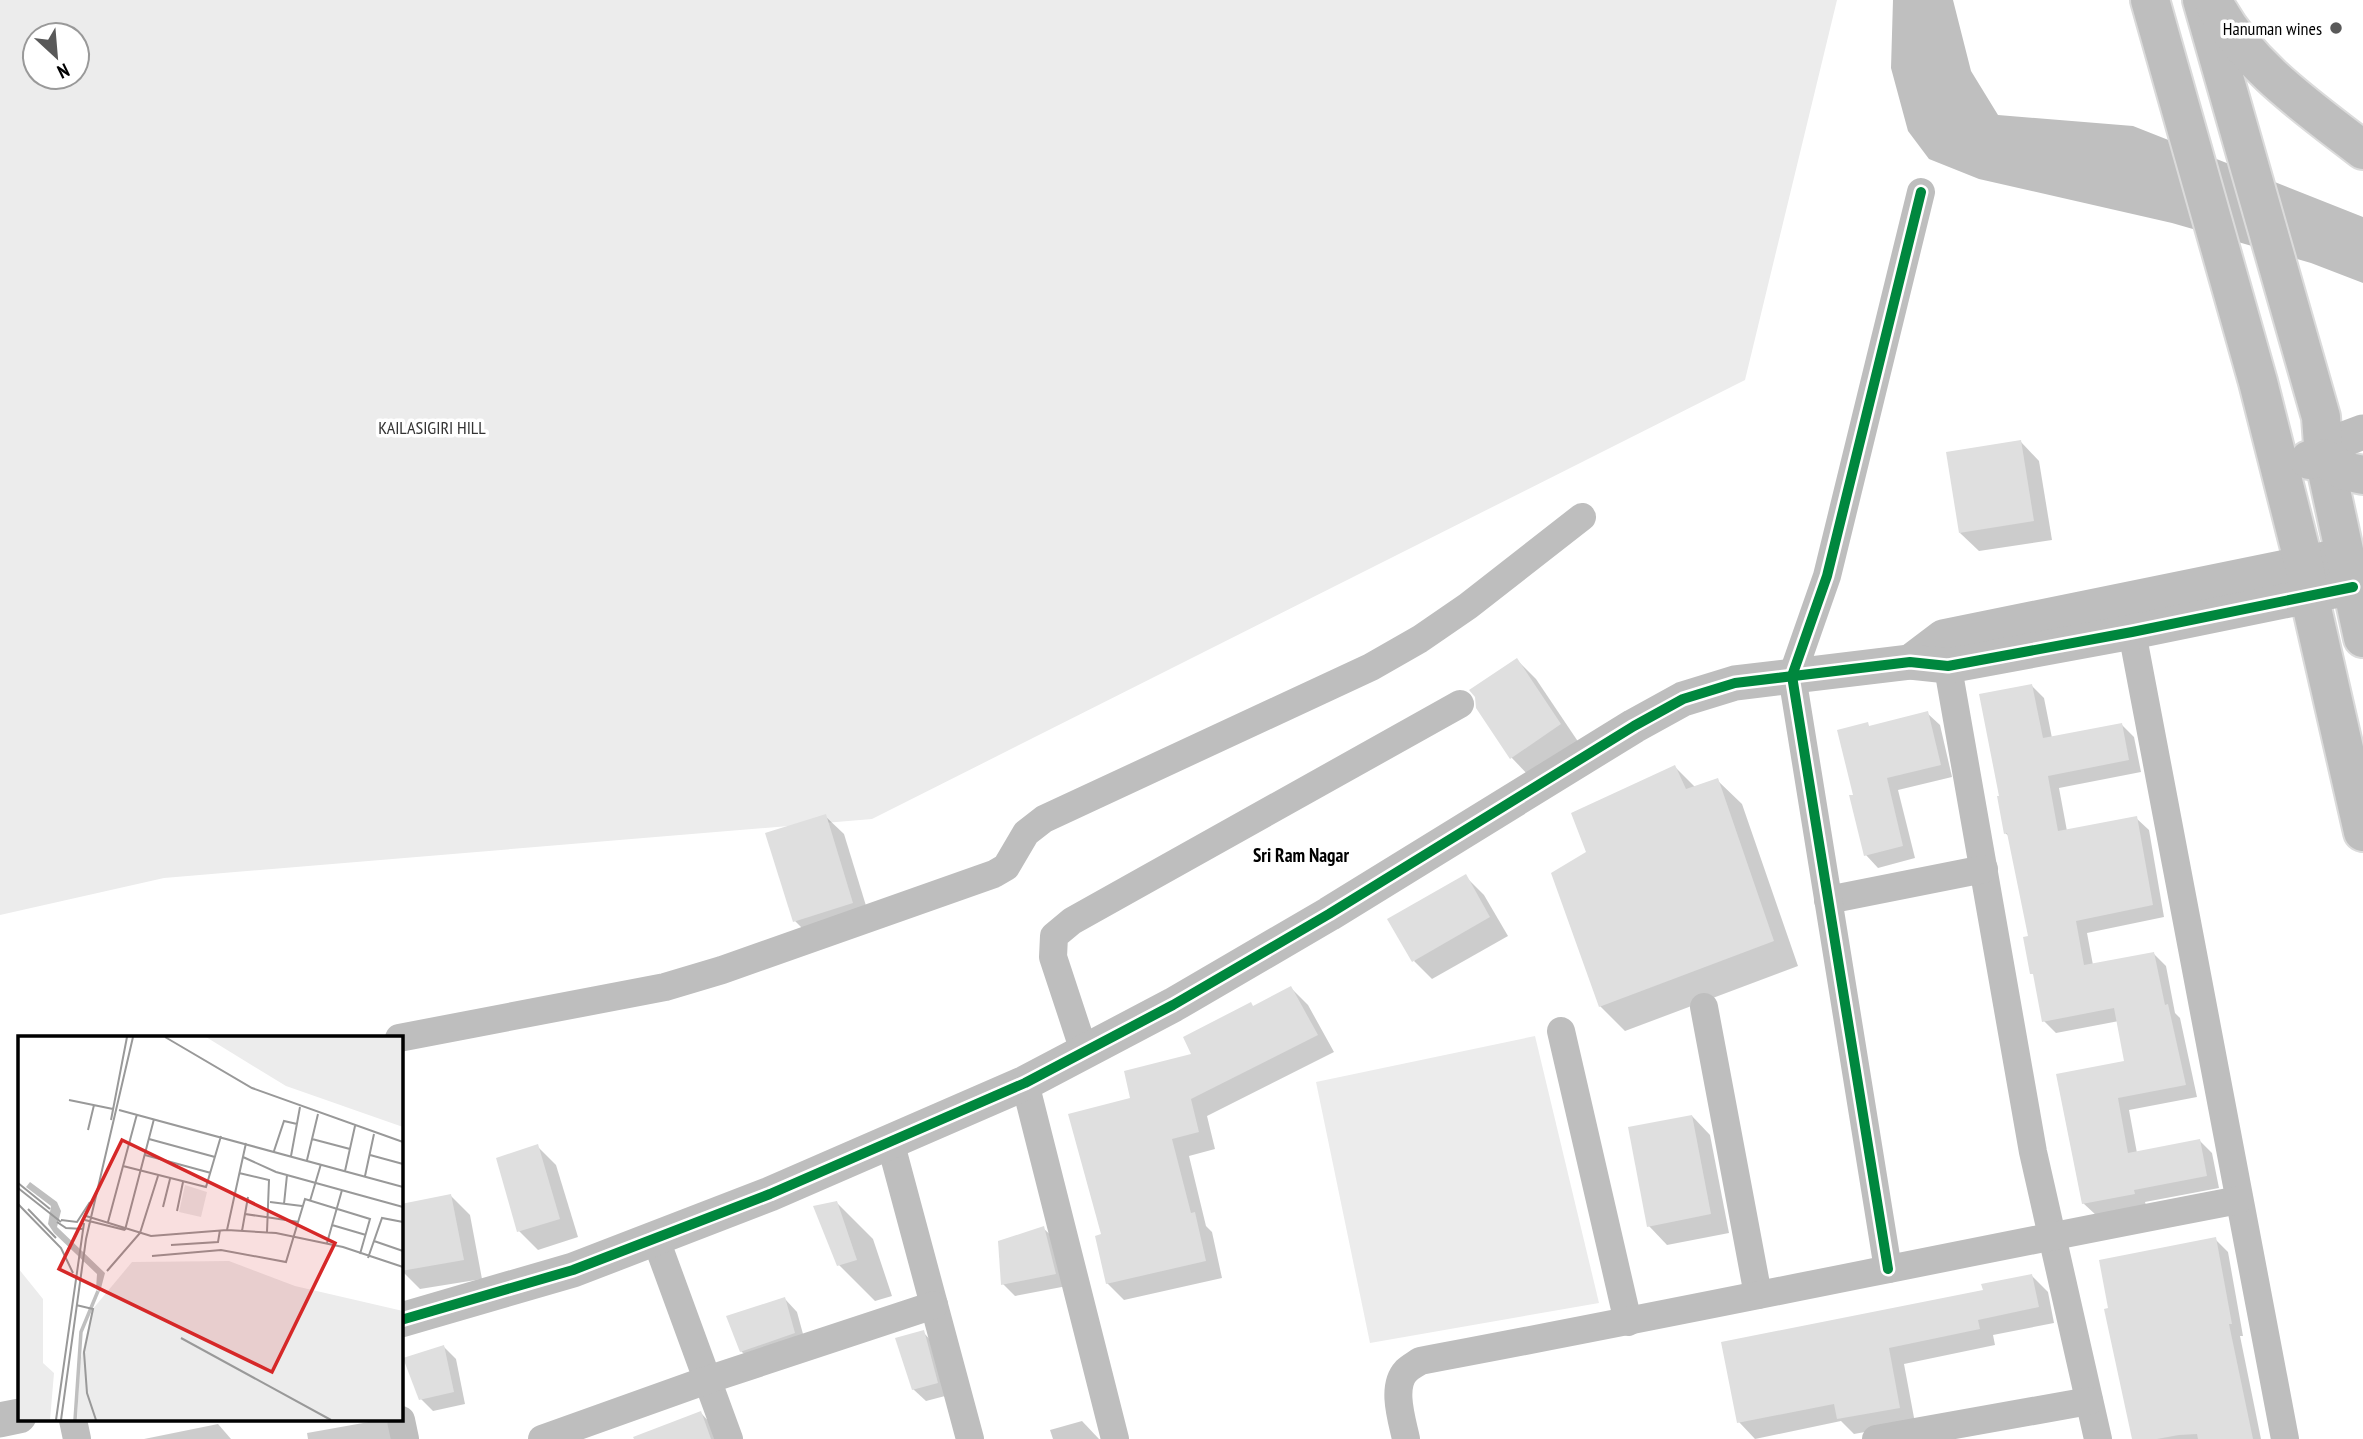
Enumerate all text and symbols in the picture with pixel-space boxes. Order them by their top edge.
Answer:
place label: Hanuman wines [2223,17,2322,40]
marker: Hanuman wines [2328,20,2344,36]
north arrow [21,21,91,91]
text: N [54,58,73,84]
park label: KAILASIGIRI HILL [378,416,486,439]
district label: Sri Ram Nagar [1253,843,1349,867]
inset map [18,1036,402,1422]

